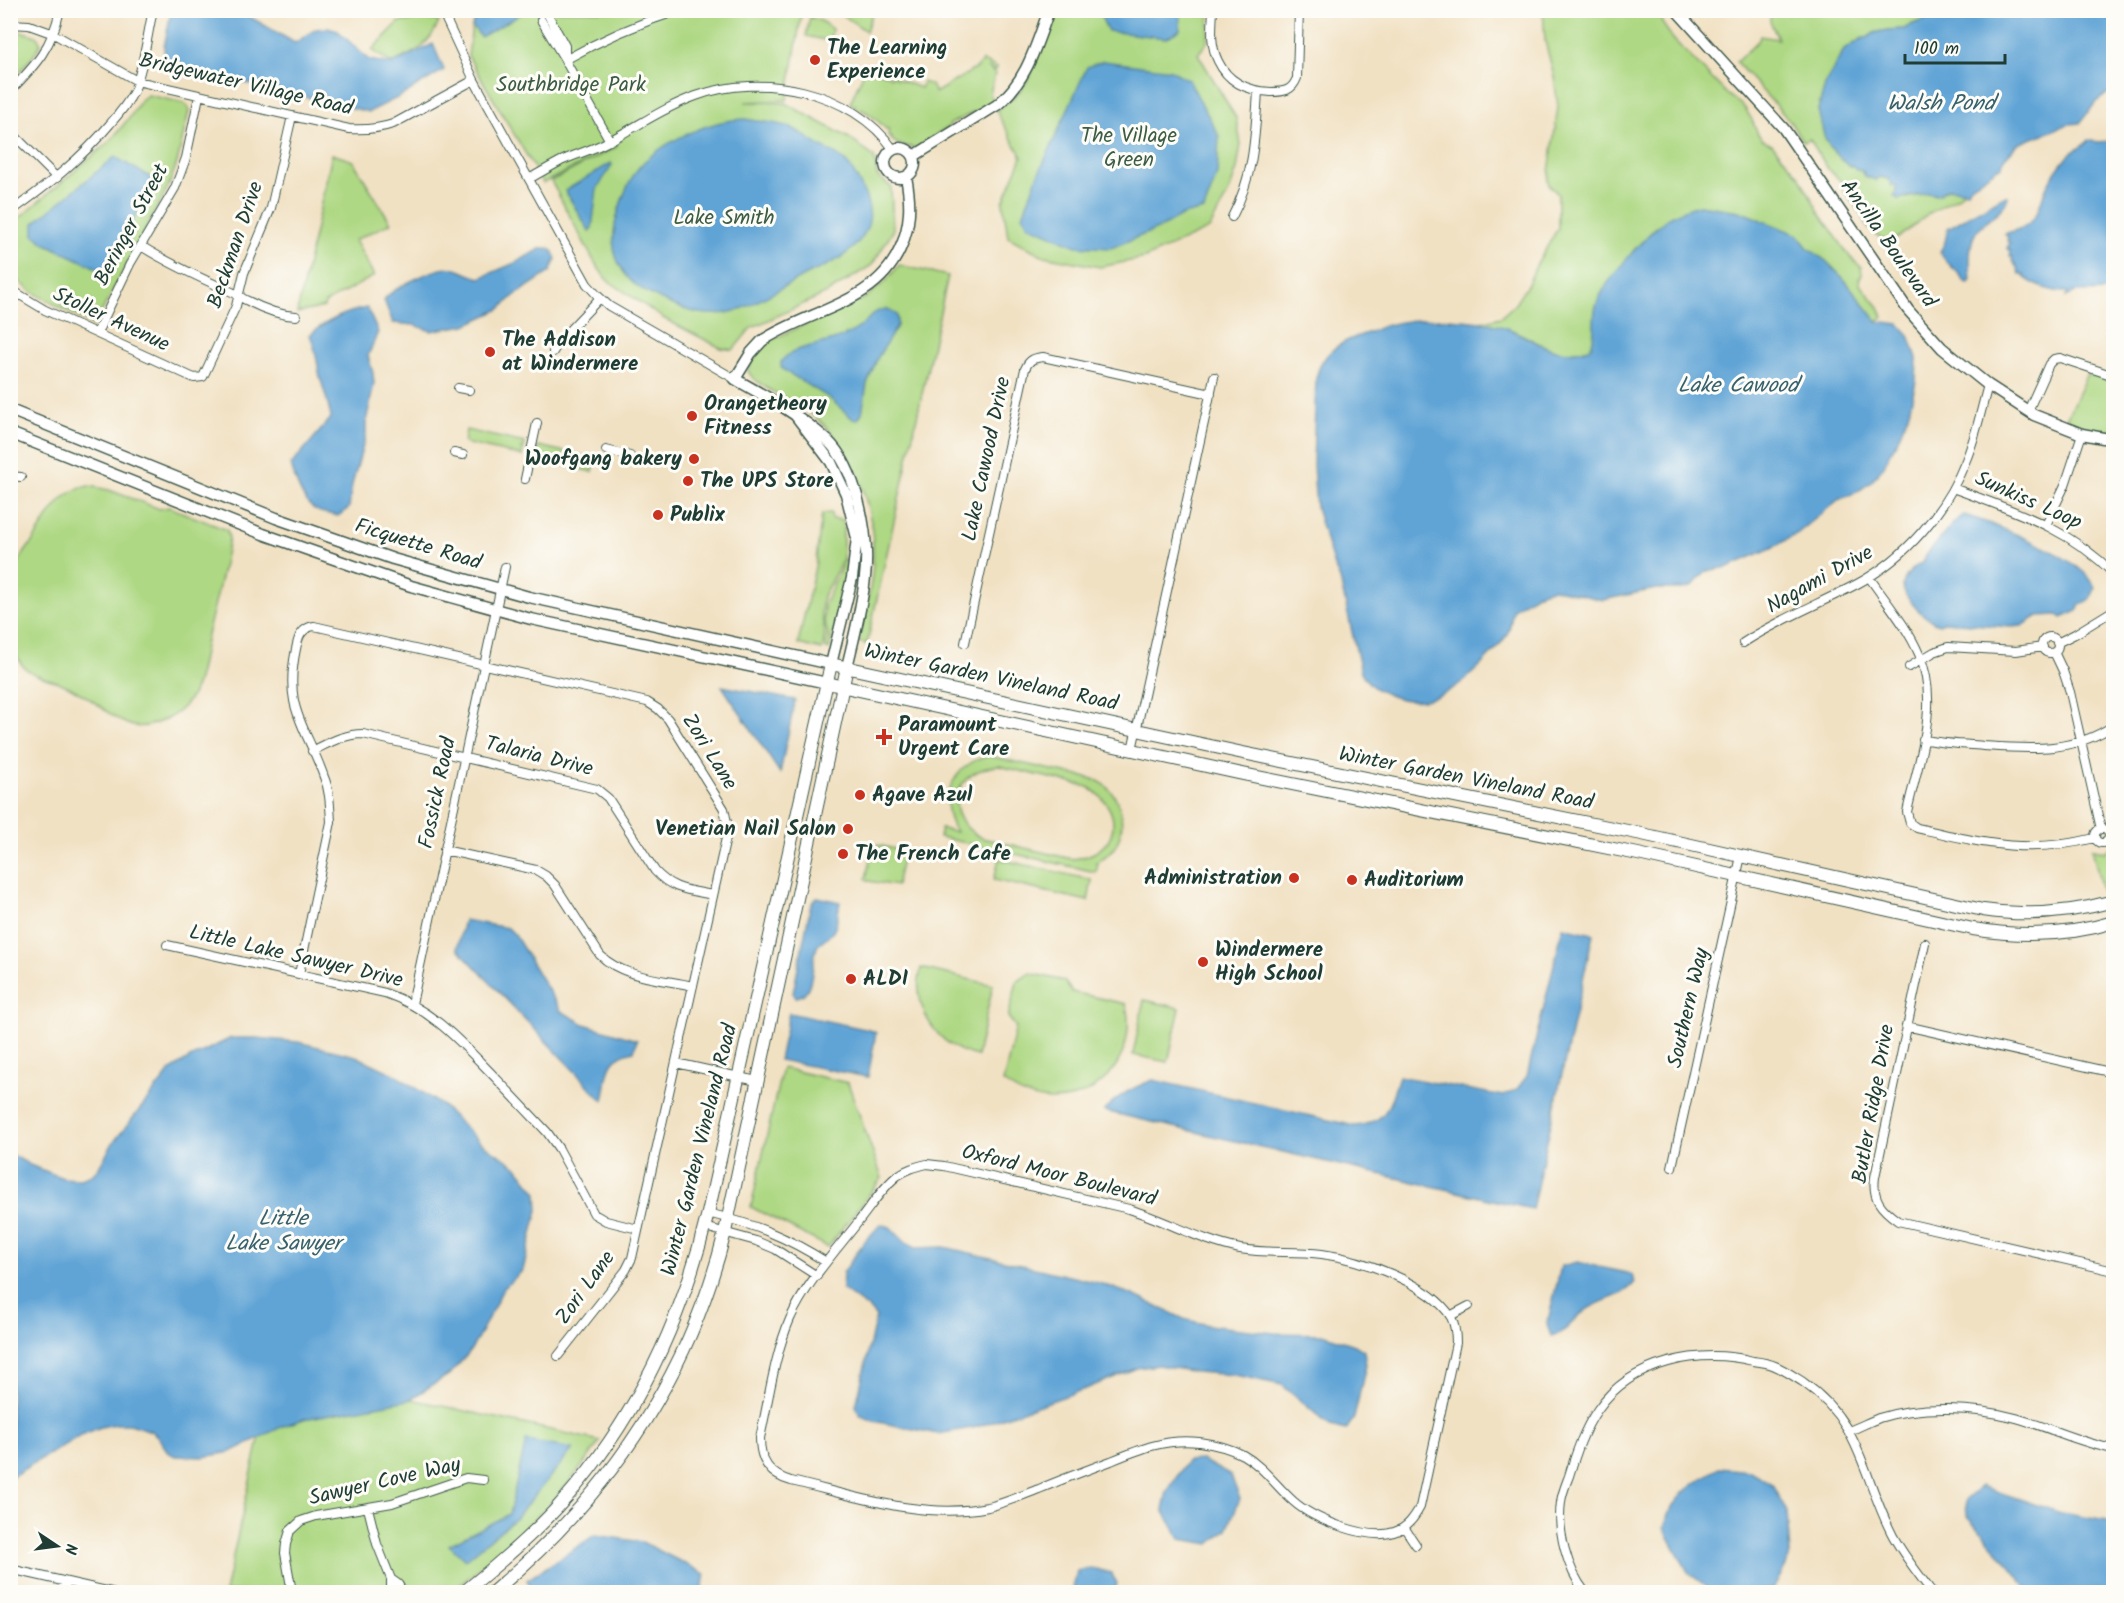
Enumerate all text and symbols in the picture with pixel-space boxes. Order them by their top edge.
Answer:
scale bar [1905,27,2006,65]
place label: The Learning Experience [827,32,947,89]
text: 100 m [1914,35,1959,64]
street label: Bridgewater Village Road [136,44,357,126]
marker: The Learning Experience [808,53,822,67]
park label: Southbridge Park [496,69,646,102]
water label: Walsh Pond [1887,87,2000,122]
park label: The Village Green [1081,120,1178,177]
street label: Beringer Street [86,157,178,292]
street label: Ancilla Boulevard [1831,173,1945,316]
street label: Beckman Drive [199,177,273,313]
park label: Lake Smith [673,202,775,235]
street label: Stoller Avenue [47,278,175,362]
place label: The Addison at Windermere [502,324,638,381]
marker: The Addison at Windermere [483,345,497,359]
water label: Lake Cawood [1678,369,1803,404]
street label: Lake Cawood Drive [953,373,1021,544]
place label: Orangetheory Fitness [704,388,827,445]
marker: Orangetheory Fitness [685,409,699,423]
place label: Woofgang bakery [525,443,682,476]
marker: Woofgang bakery [687,452,701,466]
street label: Sunkiss Loop [1969,463,2087,539]
place label: The UPS Store [700,465,834,498]
marker: The UPS Store [681,474,695,488]
place label: Publix [670,499,726,532]
marker: Publix [651,508,665,522]
street label: Ficquette Road [351,510,486,580]
street label: Nagami Drive [1760,537,1880,623]
street label: Winter Garden Vineland Road [861,635,1121,721]
street label: Zori Lane [673,707,746,797]
place label: Paramount Urgent Care [898,709,1009,766]
street label: Talaria Drive [482,728,597,786]
marker: Paramount Urgent Care [875,728,893,746]
street label: Fossick Road [410,734,466,852]
street label: Winter Garden Vineland Road [1336,738,1597,820]
place label: Agave Azul [872,779,973,812]
marker: Agave Azul [853,788,867,802]
place label: Venetian Nail Salon [655,813,836,846]
marker: Venetian Nail Salon [841,822,855,836]
place label: The French Cafe [855,838,1011,871]
marker: The French Cafe [836,847,850,861]
place label: Administration [1144,862,1282,895]
place label: Auditorium [1364,864,1464,897]
marker: Administration [1287,871,1301,885]
marker: Auditorium [1345,873,1359,887]
street label: Little Lake Sawyer Drive [186,916,407,998]
place label: Windermere High School [1215,934,1323,991]
street label: Southern Way [1659,945,1719,1071]
marker: Windermere High School [1196,955,1210,969]
place label: ALDI [863,963,908,996]
marker: ALDI [844,972,858,986]
street label: Winter Garden Vineland Road [653,1020,747,1280]
street label: Butler Ridge Drive [1844,1021,1904,1186]
street label: Oxford Moor Boulevard [958,1136,1160,1216]
water label: Little Lake Sawyer [225,1202,346,1262]
street label: Zori Lane [548,1244,625,1332]
street label: Sawyer Cove Way [306,1448,464,1515]
north arrow [27,1516,87,1576]
text: N [57,1541,83,1557]

